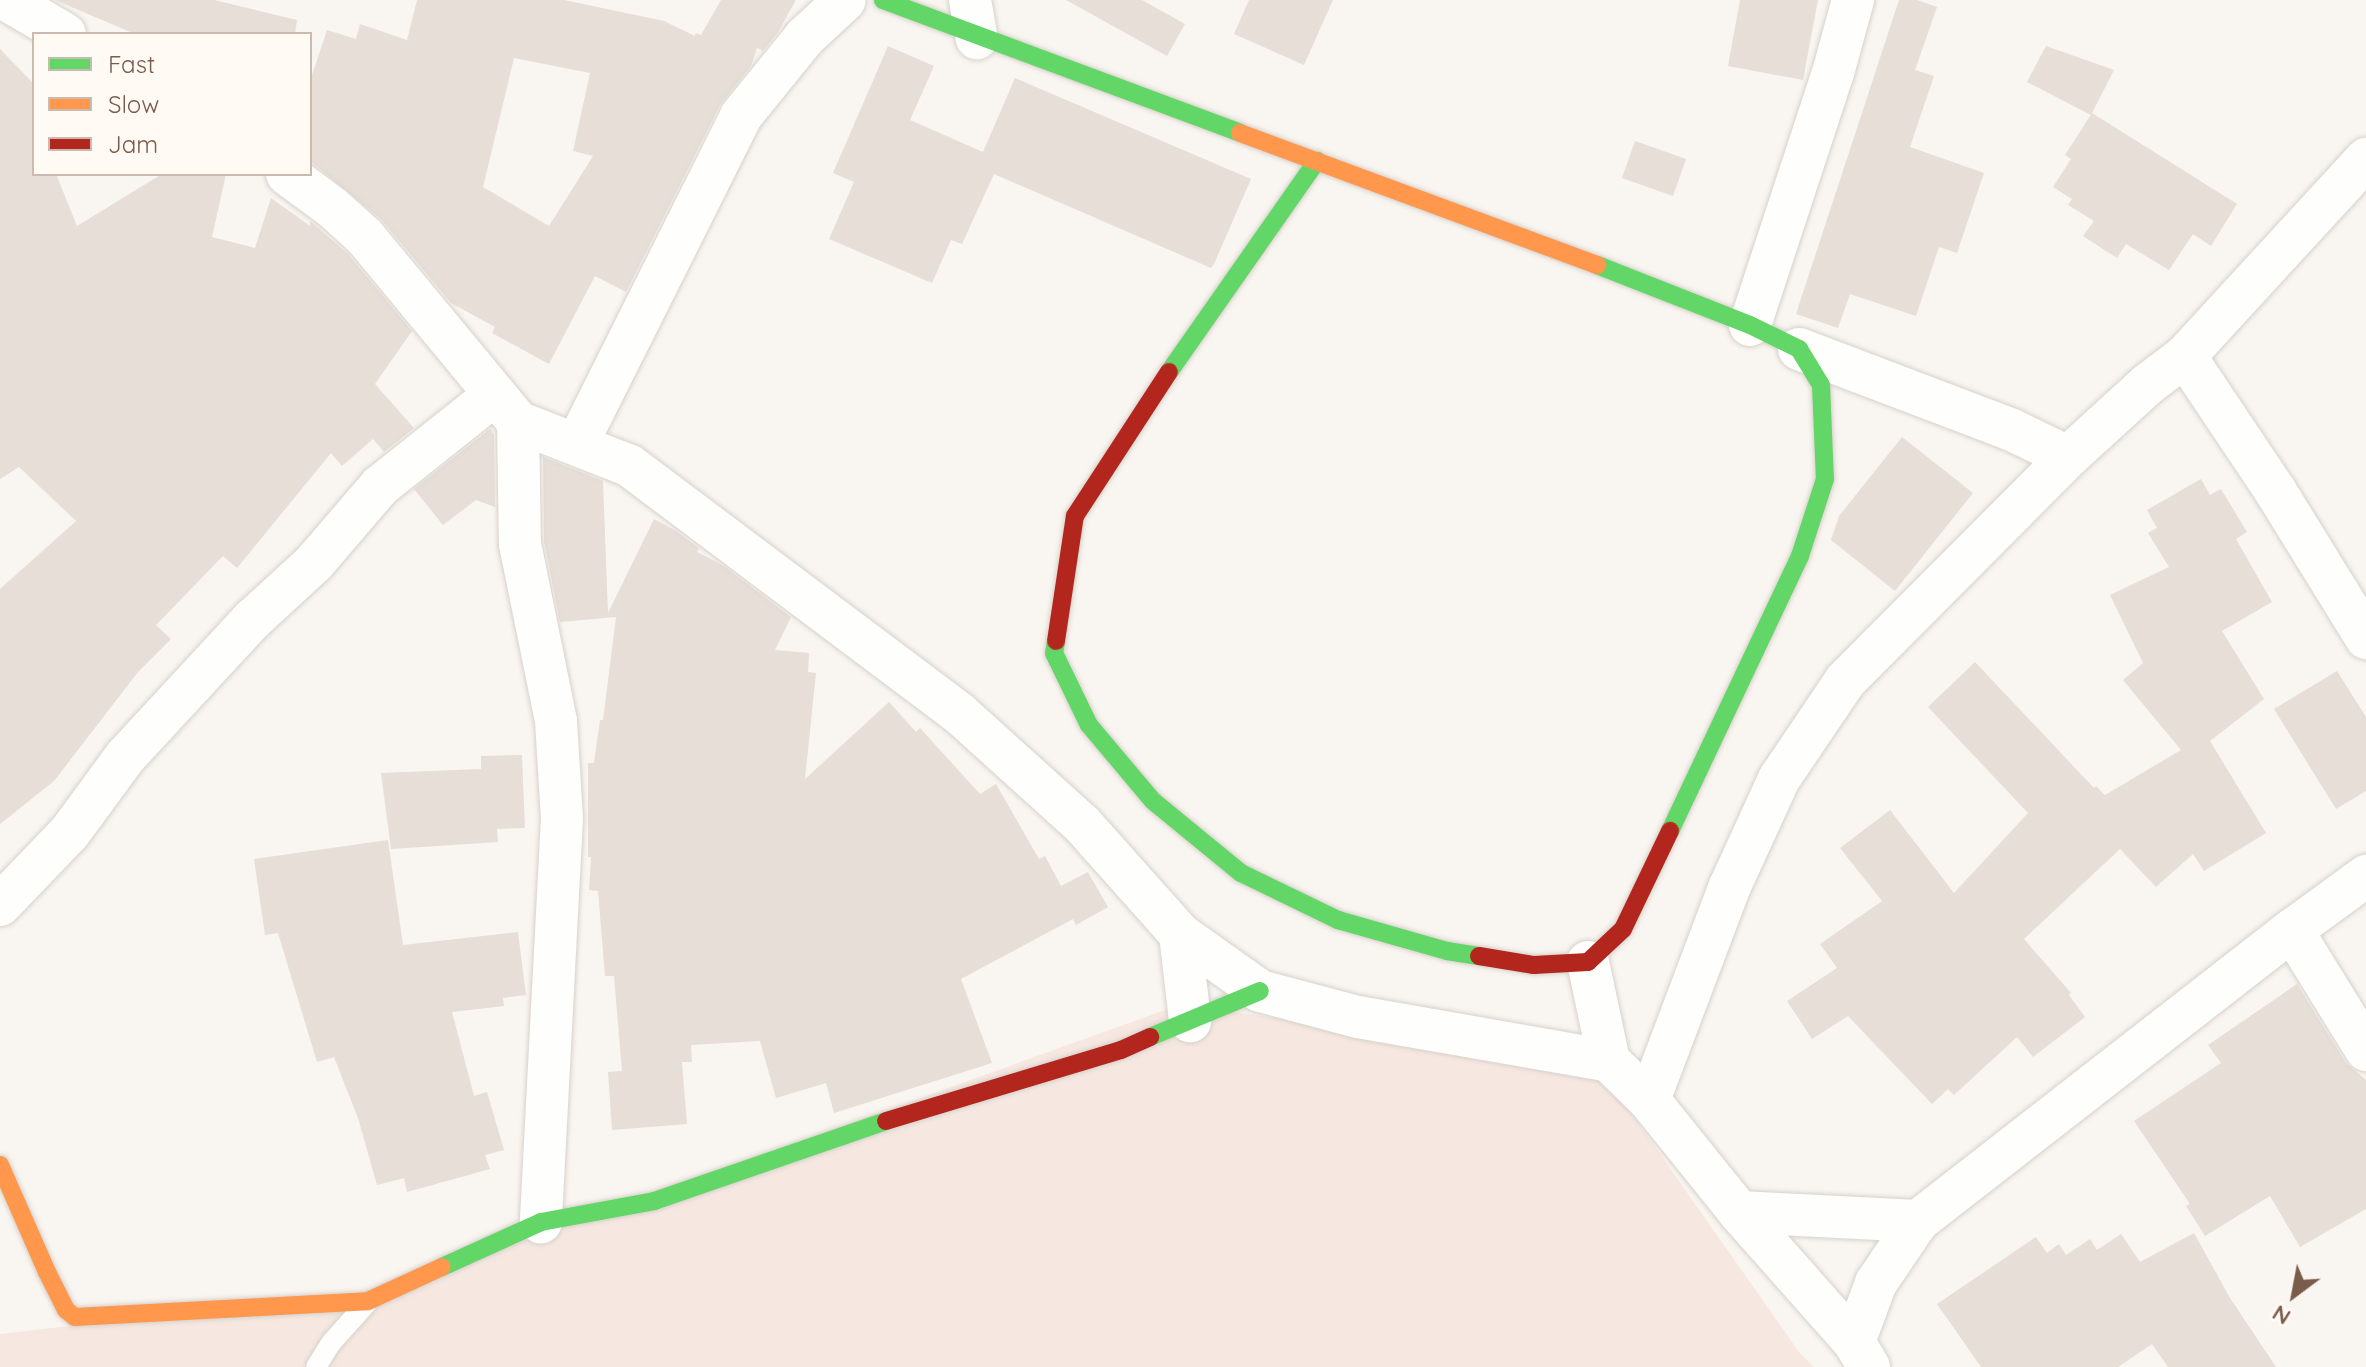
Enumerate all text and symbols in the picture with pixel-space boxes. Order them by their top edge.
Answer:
legend [32,32,312,176]
text: Fast [108,49,155,79]
text: Slow [108,89,159,119]
text: Jam [108,129,158,159]
north arrow [2254,1255,2334,1335]
text: N [2267,1299,2296,1332]

